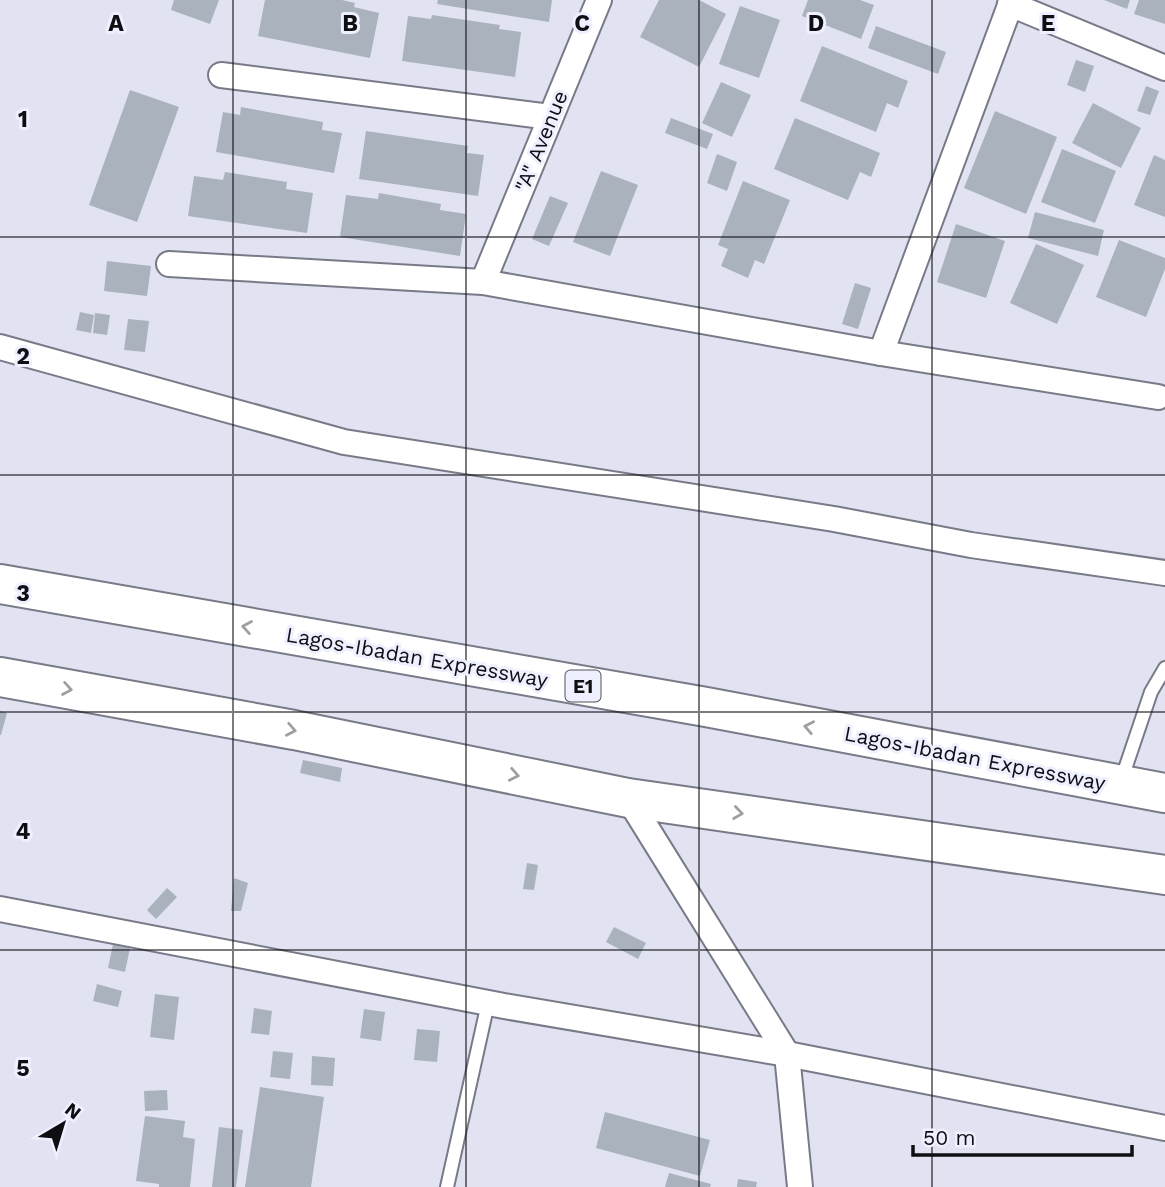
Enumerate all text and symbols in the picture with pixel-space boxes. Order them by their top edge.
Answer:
text: A [108,10,124,37]
text: B [342,10,358,37]
text: C [574,10,590,37]
text: D [808,10,824,37]
text: E [1041,10,1055,37]
street label: "A" Avenue [509,87,573,195]
text: 1 [18,106,28,133]
text: 2 [16,343,30,370]
text: 3 [16,580,30,607]
one-way arrow [241,620,253,635]
street label: Lagos-Ibadan Expressway [284,622,550,692]
road number: E1 [566,670,600,702]
one-way arrow [61,681,73,696]
one-way arrow [803,720,815,735]
street label: Lagos-Ibadan Expressway [842,720,1108,796]
one-way arrow [285,722,297,737]
one-way arrow [508,766,520,781]
one-way arrow [732,806,744,821]
text: 4 [16,818,31,845]
text: 5 [16,1055,30,1082]
north arrow [28,1089,98,1159]
text: N [61,1098,86,1124]
scale bar [913,1114,1132,1158]
text: 50 m [923,1125,975,1150]

